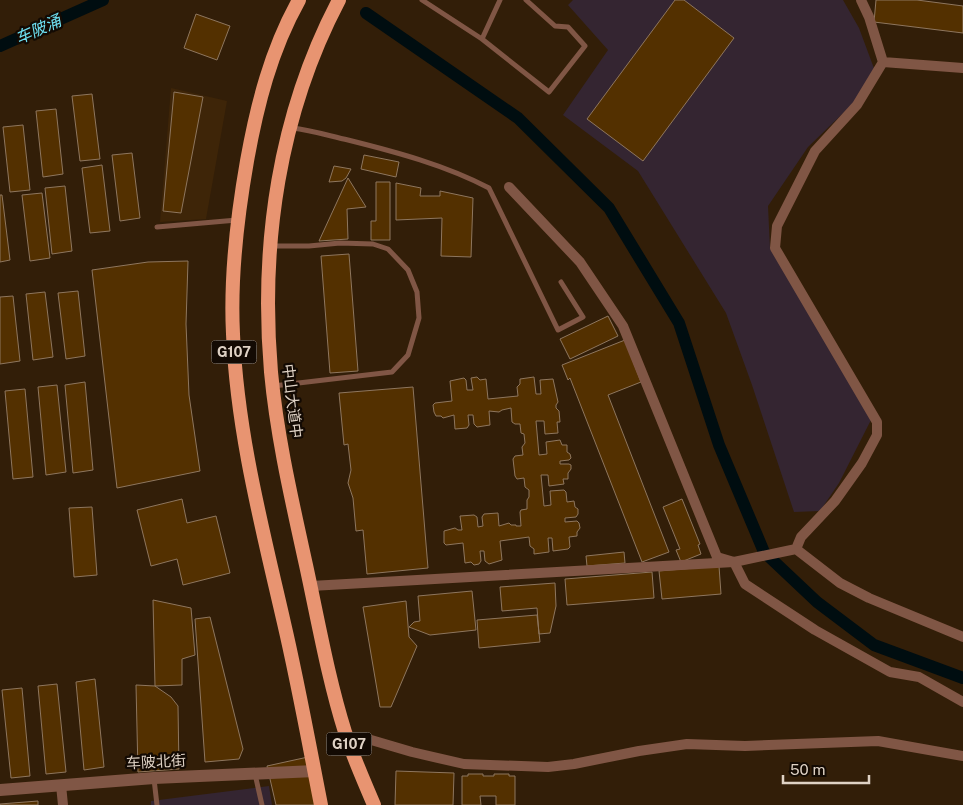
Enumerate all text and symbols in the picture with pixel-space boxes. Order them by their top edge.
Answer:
water label: 车陂涌 [12,10,66,48]
road number: G107 [212,341,256,364]
street label: 中山大道中 [279,363,306,439]
road number: G107 [326,732,372,756]
street label: 车陂北街 [126,751,186,772]
scale bar [783,752,869,784]
text: 50 m [790,761,825,778]

